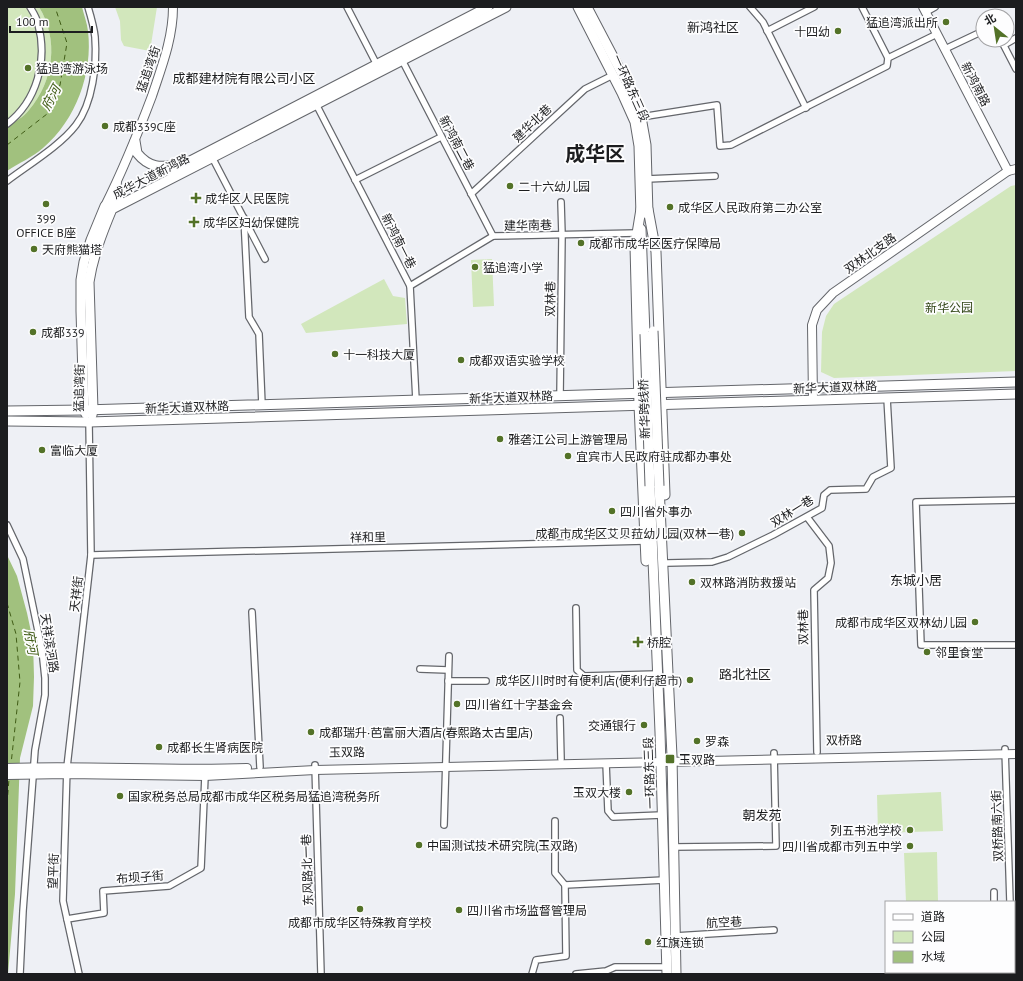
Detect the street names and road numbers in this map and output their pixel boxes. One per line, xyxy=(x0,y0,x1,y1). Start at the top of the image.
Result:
street label: 猛追湾街 xyxy=(133,44,163,94)
street label: 一环路东三段 xyxy=(610,52,652,124)
street label: 新鸿南路 xyxy=(958,59,994,109)
street label: 建华北巷 xyxy=(509,101,555,145)
street label: 新鸿南二巷 xyxy=(436,113,478,173)
street label: 成华大道新鸿路 xyxy=(110,150,192,202)
street label: 新鸿南一巷 xyxy=(379,211,419,271)
street label: 建华南巷 xyxy=(504,217,552,233)
street label: 双林北支路 xyxy=(841,230,899,276)
street label: 双林巷 xyxy=(542,281,558,317)
street label: 猛追湾街 xyxy=(71,364,87,412)
street label: 新华大道双林路 xyxy=(793,378,877,396)
street label: 新华跨线桥 xyxy=(635,379,653,439)
street label: 新华大道双林路 xyxy=(469,388,553,406)
street label: 新华大道双林路 xyxy=(145,398,229,416)
street label: 双林一巷 xyxy=(768,492,816,530)
street label: 祥和里 xyxy=(350,529,386,545)
street label: 天祥街 xyxy=(66,575,86,613)
street label: 双林巷 xyxy=(795,609,811,645)
street label: 天祥滨河路 xyxy=(38,612,62,674)
street label: 双桥路 xyxy=(826,732,862,748)
street label: 一环路东三段 xyxy=(640,737,658,809)
street label: 玉双路 xyxy=(329,744,365,760)
street label: 双桥路南六街 xyxy=(988,790,1006,862)
street label: 东风路北一巷 xyxy=(298,834,316,906)
street label: 望平街 xyxy=(45,853,61,889)
street label: 布坝子街 xyxy=(115,867,165,887)
street label: 航空巷 xyxy=(706,914,742,930)

